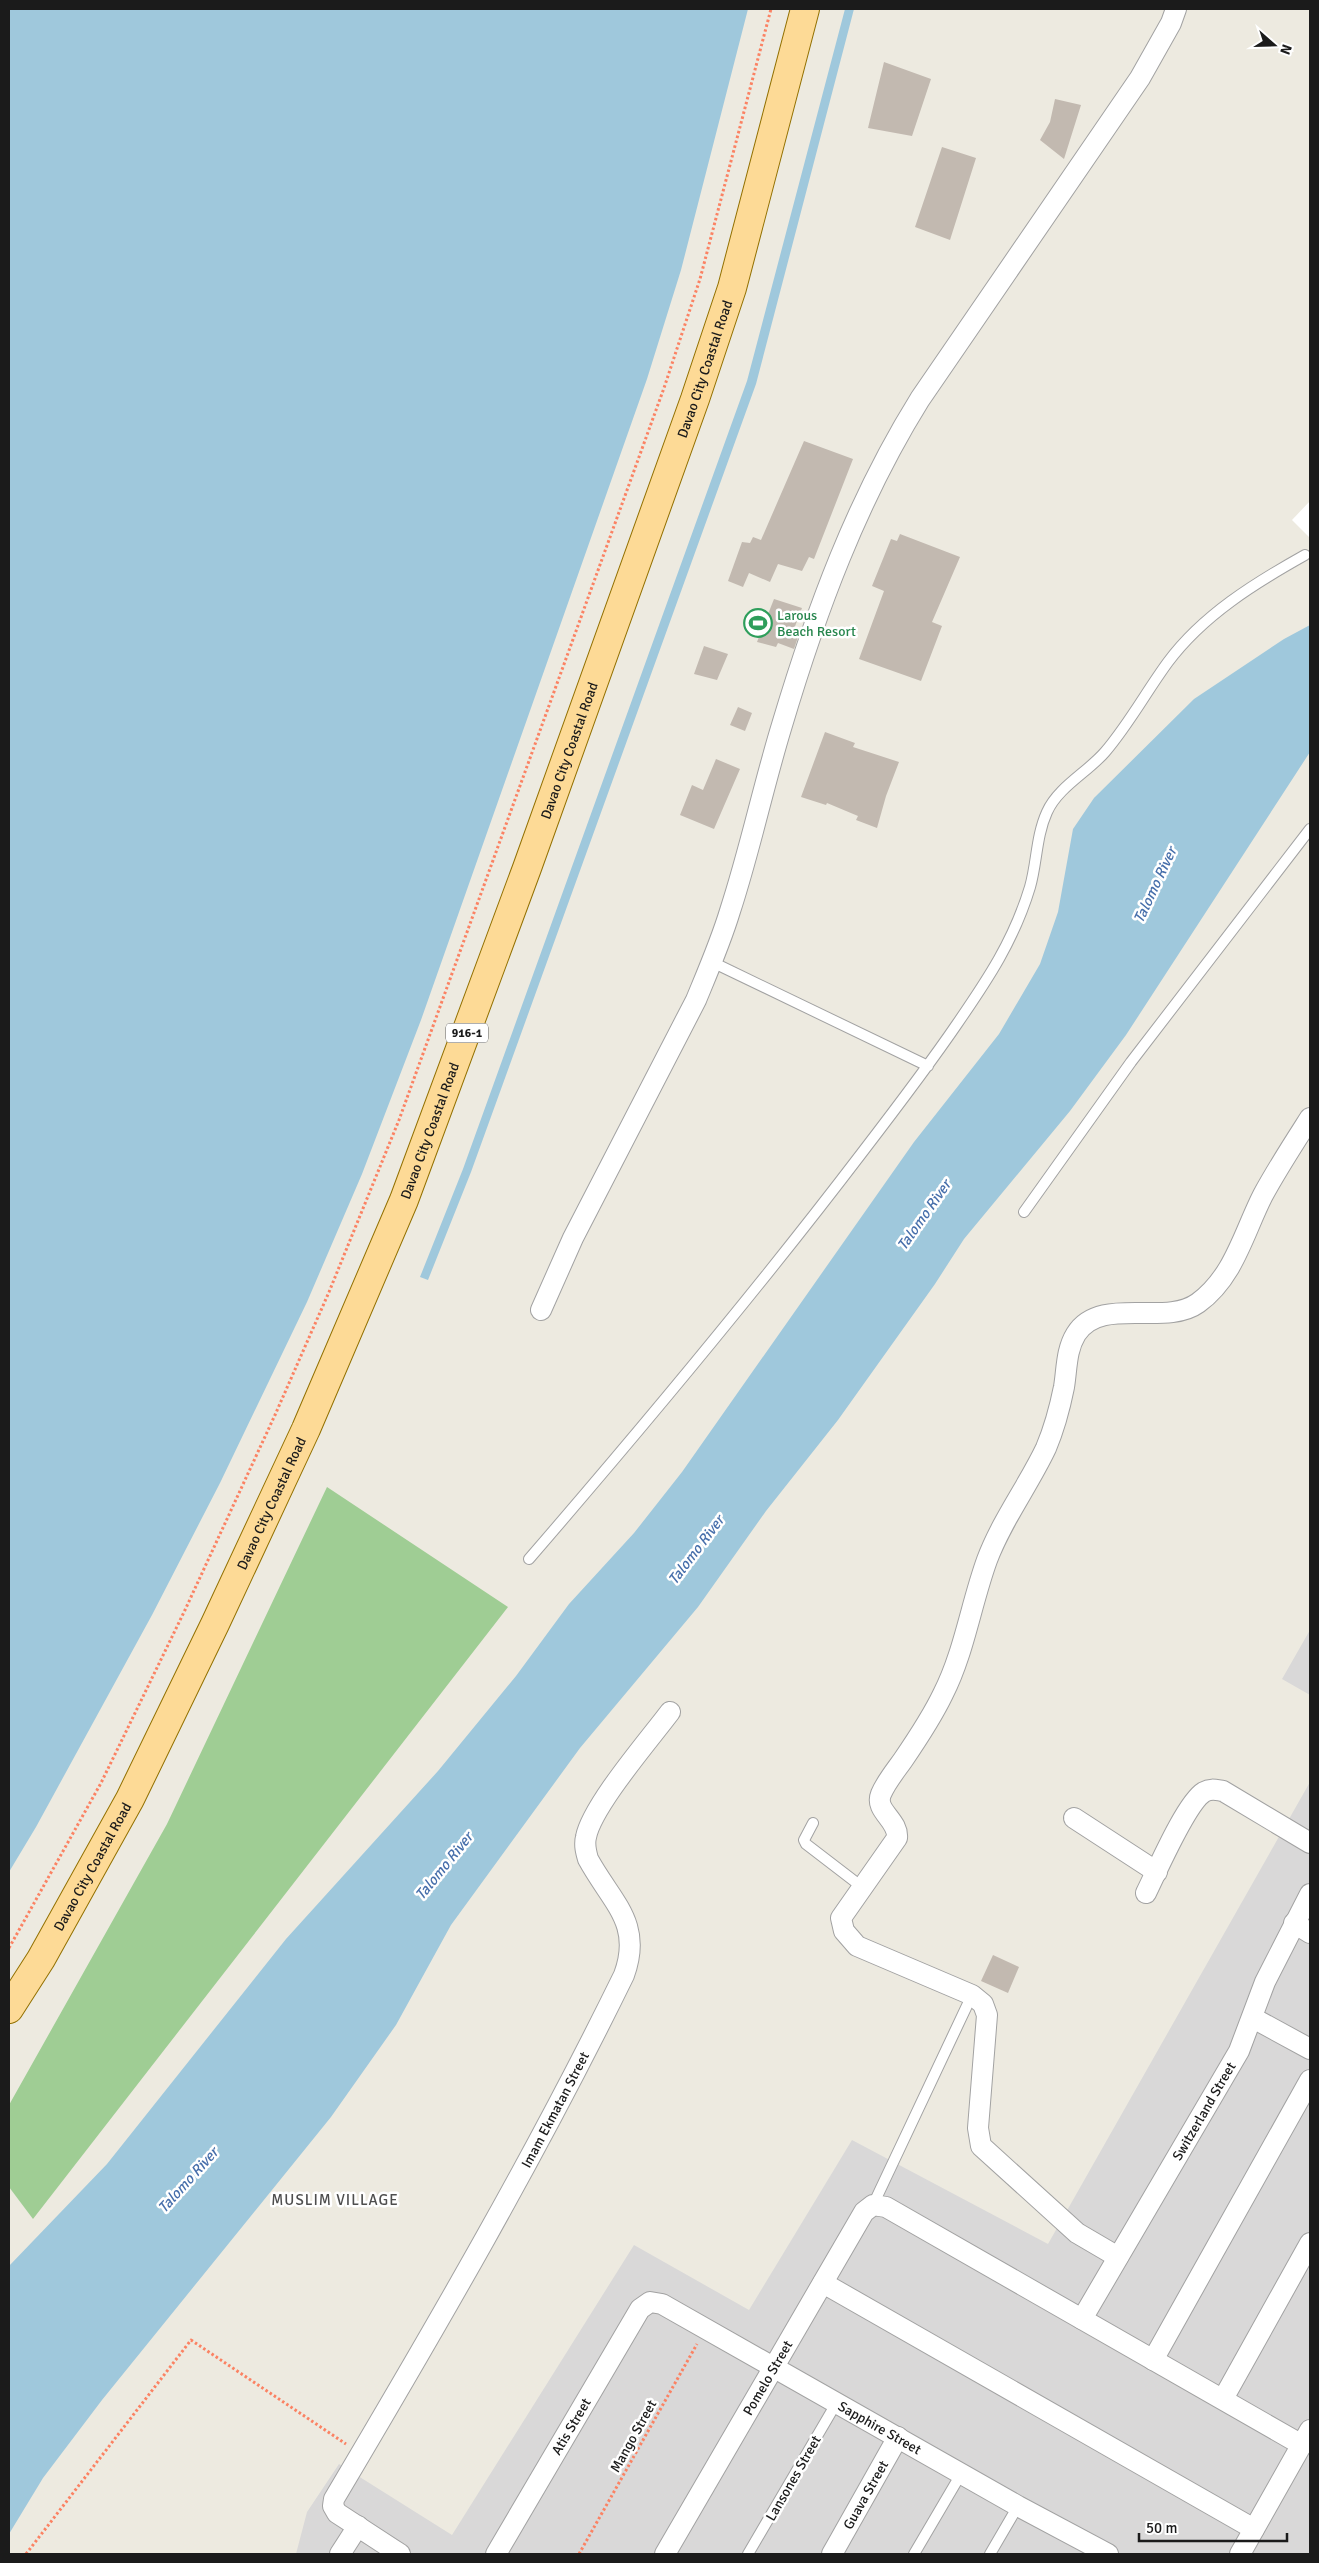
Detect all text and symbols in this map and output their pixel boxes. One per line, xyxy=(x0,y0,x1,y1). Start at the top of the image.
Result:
north arrow xyxy=(1249,20,1299,70)
text: N xyxy=(1276,42,1295,57)
street label: Davao City Coastal Road xyxy=(674,298,736,440)
place label: Larous Beach Resort xyxy=(777,607,856,640)
sports icon: Larous Beach Resort xyxy=(743,608,773,638)
street label: Davao City Coastal Road xyxy=(537,680,602,822)
water label: Talomo River xyxy=(1130,842,1181,926)
road number: 916-1 xyxy=(446,1024,488,1042)
street label: Davao City Coastal Road xyxy=(397,1060,463,1202)
water label: Talomo River xyxy=(893,1174,956,1254)
street label: Davao City Coastal Road xyxy=(233,1435,310,1573)
water label: Talomo River xyxy=(664,1510,729,1588)
street label: Davao City Coastal Road xyxy=(50,1800,135,1934)
water label: Talomo River xyxy=(411,1827,478,1903)
street label: Imam Ekmatan Street xyxy=(518,2049,593,2171)
street label: Switzerland Street xyxy=(1169,2059,1240,2163)
water label: Talomo River xyxy=(154,2142,224,2216)
district label: MUSLIM VILLAGE xyxy=(271,2191,399,2209)
street label: Pomelo Street xyxy=(740,2337,797,2418)
street label: Atis Street xyxy=(548,2395,595,2458)
street label: Mango Street xyxy=(607,2397,660,2475)
street label: Sapphire Street xyxy=(835,2398,924,2458)
street label: Lansones Street xyxy=(762,2433,825,2524)
street label: Guava Street xyxy=(840,2457,892,2533)
scale bar xyxy=(1139,2510,1286,2542)
text: 50 m xyxy=(1146,2519,1177,2537)

